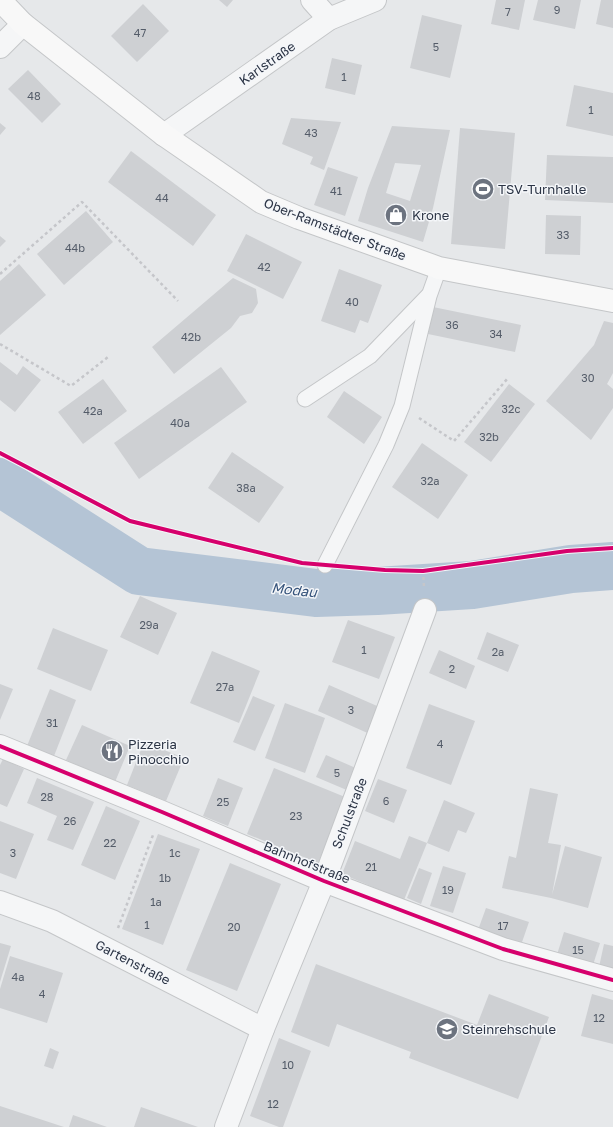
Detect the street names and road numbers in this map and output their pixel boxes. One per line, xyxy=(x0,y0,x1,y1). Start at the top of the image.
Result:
street label: Karlstraße xyxy=(236,38,298,88)
street label: Ober-Ramstädter Straße xyxy=(262,194,408,264)
street label: Schulstraße xyxy=(328,775,370,851)
street label: Bahnhofstraße xyxy=(261,837,353,887)
street label: Gartenstraße xyxy=(93,936,173,988)

